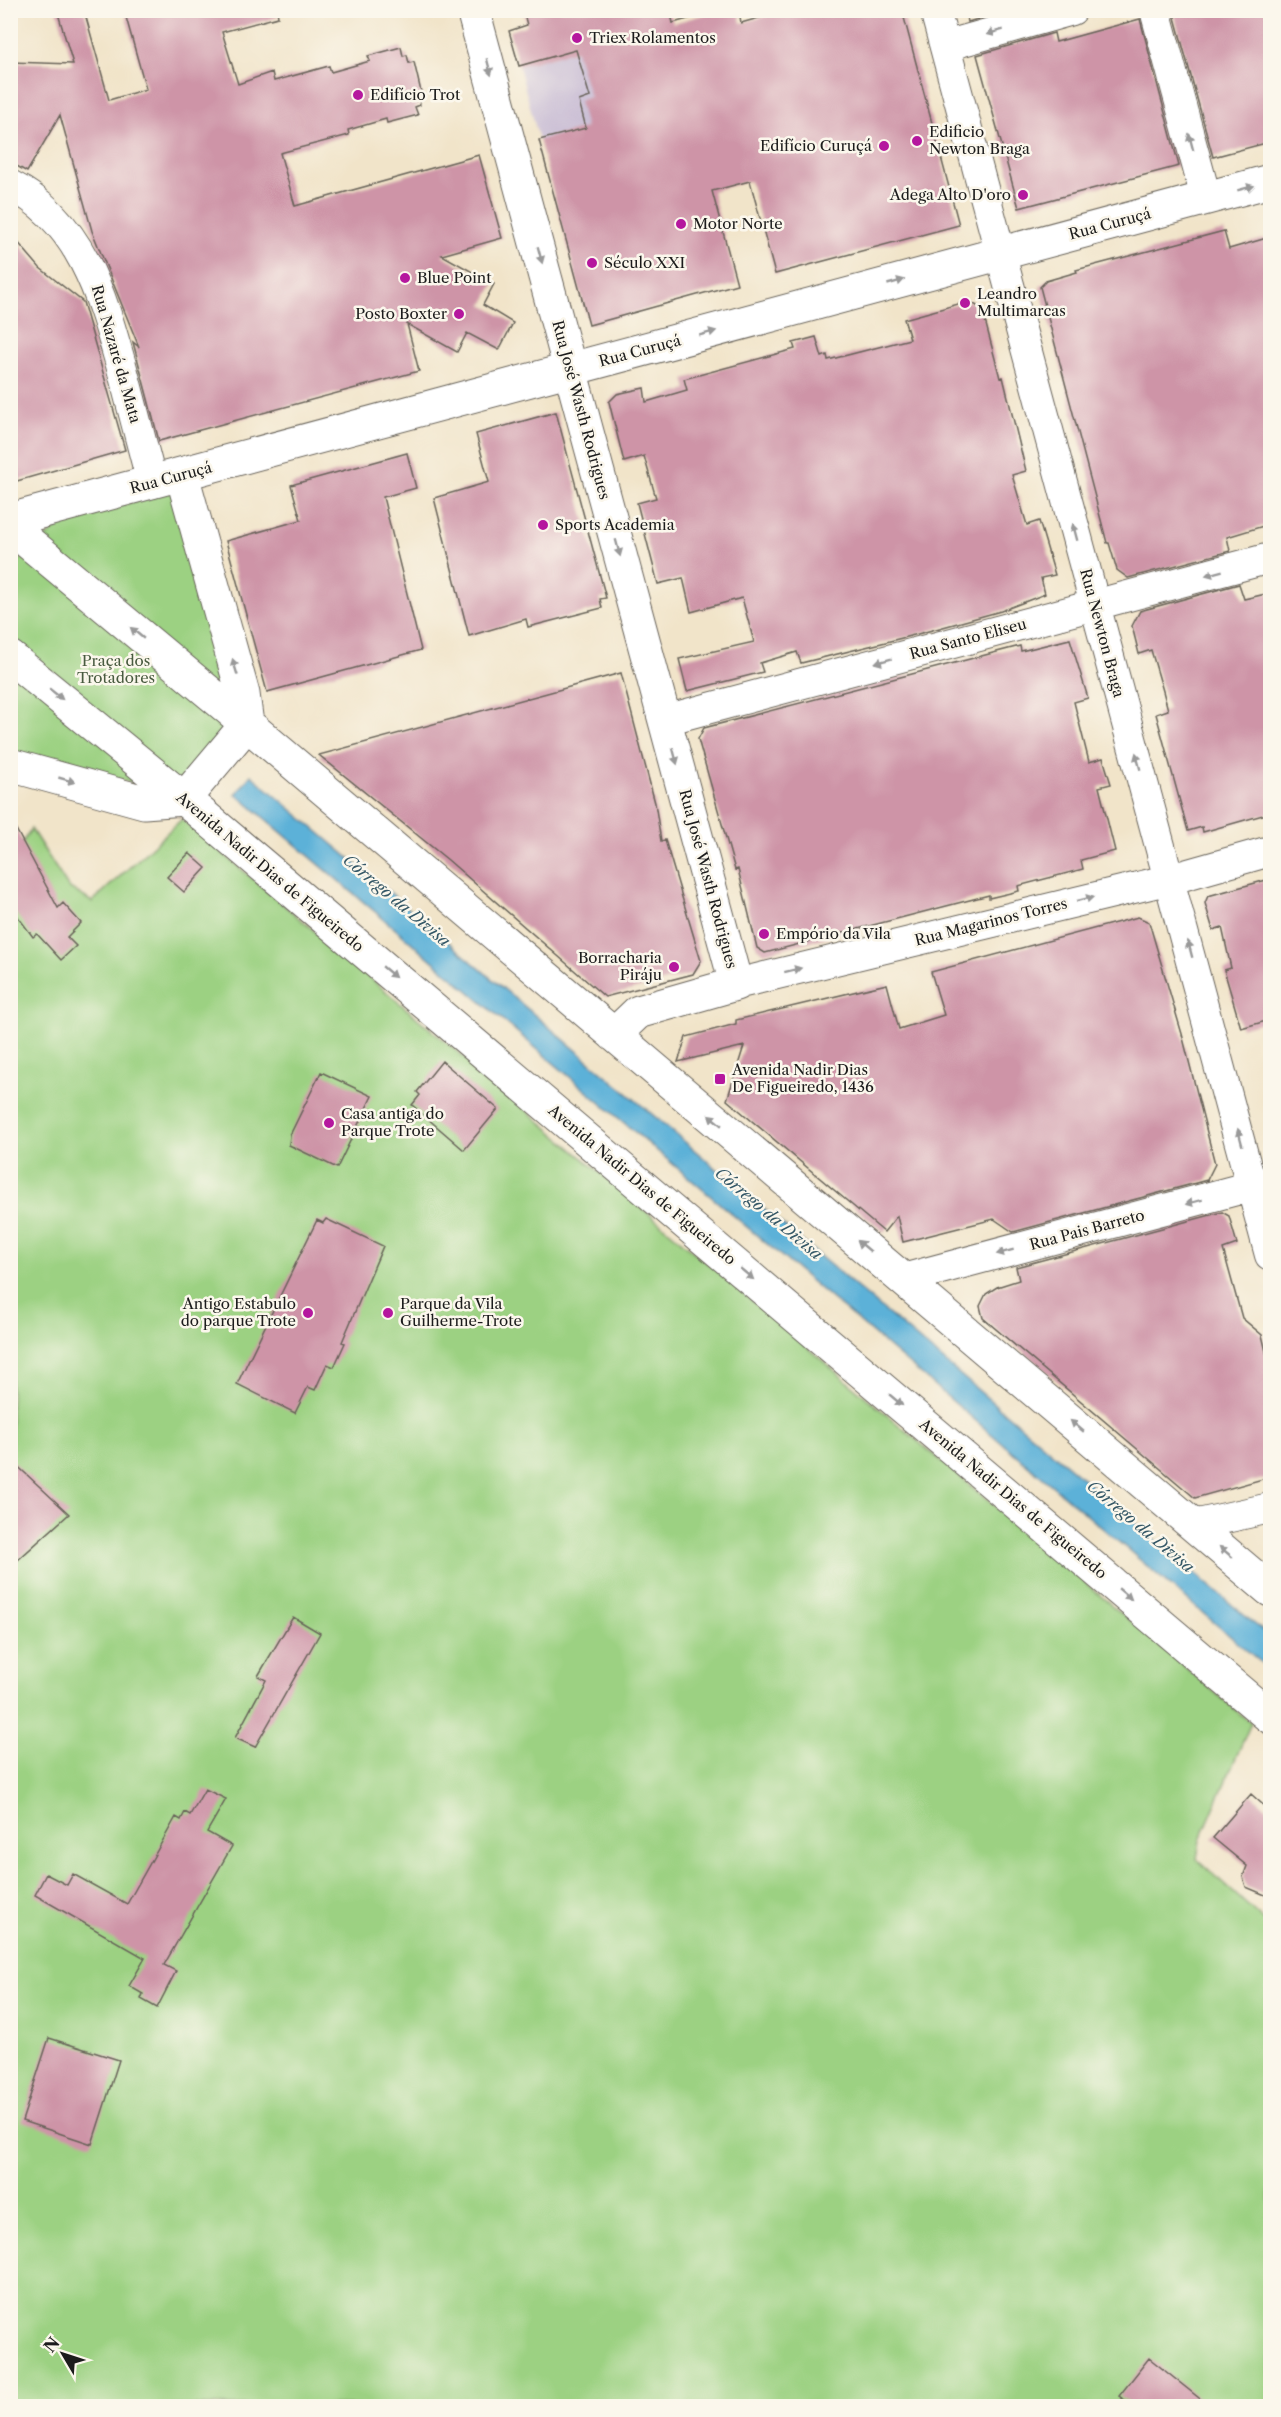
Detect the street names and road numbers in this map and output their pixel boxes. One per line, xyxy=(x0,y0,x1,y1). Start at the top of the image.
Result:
street label: Rua Curuçá xyxy=(1067,203,1153,244)
street label: Rua Nazaré da Mata xyxy=(88,282,145,425)
street label: Rua José Wasth Rodrigues xyxy=(548,318,615,502)
street label: Rua Curuçá xyxy=(597,330,683,371)
street label: Rua Curuçá xyxy=(128,457,214,498)
street label: Rua Newton Braga xyxy=(1076,566,1129,700)
street label: Rua Santo Eliseu xyxy=(907,614,1028,663)
street label: Avenida Nadir Dias de Figueiredo xyxy=(172,787,368,956)
street label: Rua José Wasth Rodrigues xyxy=(675,787,742,971)
street label: Rua Magarinos Torres xyxy=(913,893,1069,950)
street label: Avenida Nadir Dias de Figueiredo xyxy=(544,1100,740,1269)
street label: Rua Pais Barreto xyxy=(1027,1205,1146,1254)
street label: Avenida Nadir Dias de Figueiredo xyxy=(915,1414,1111,1583)

